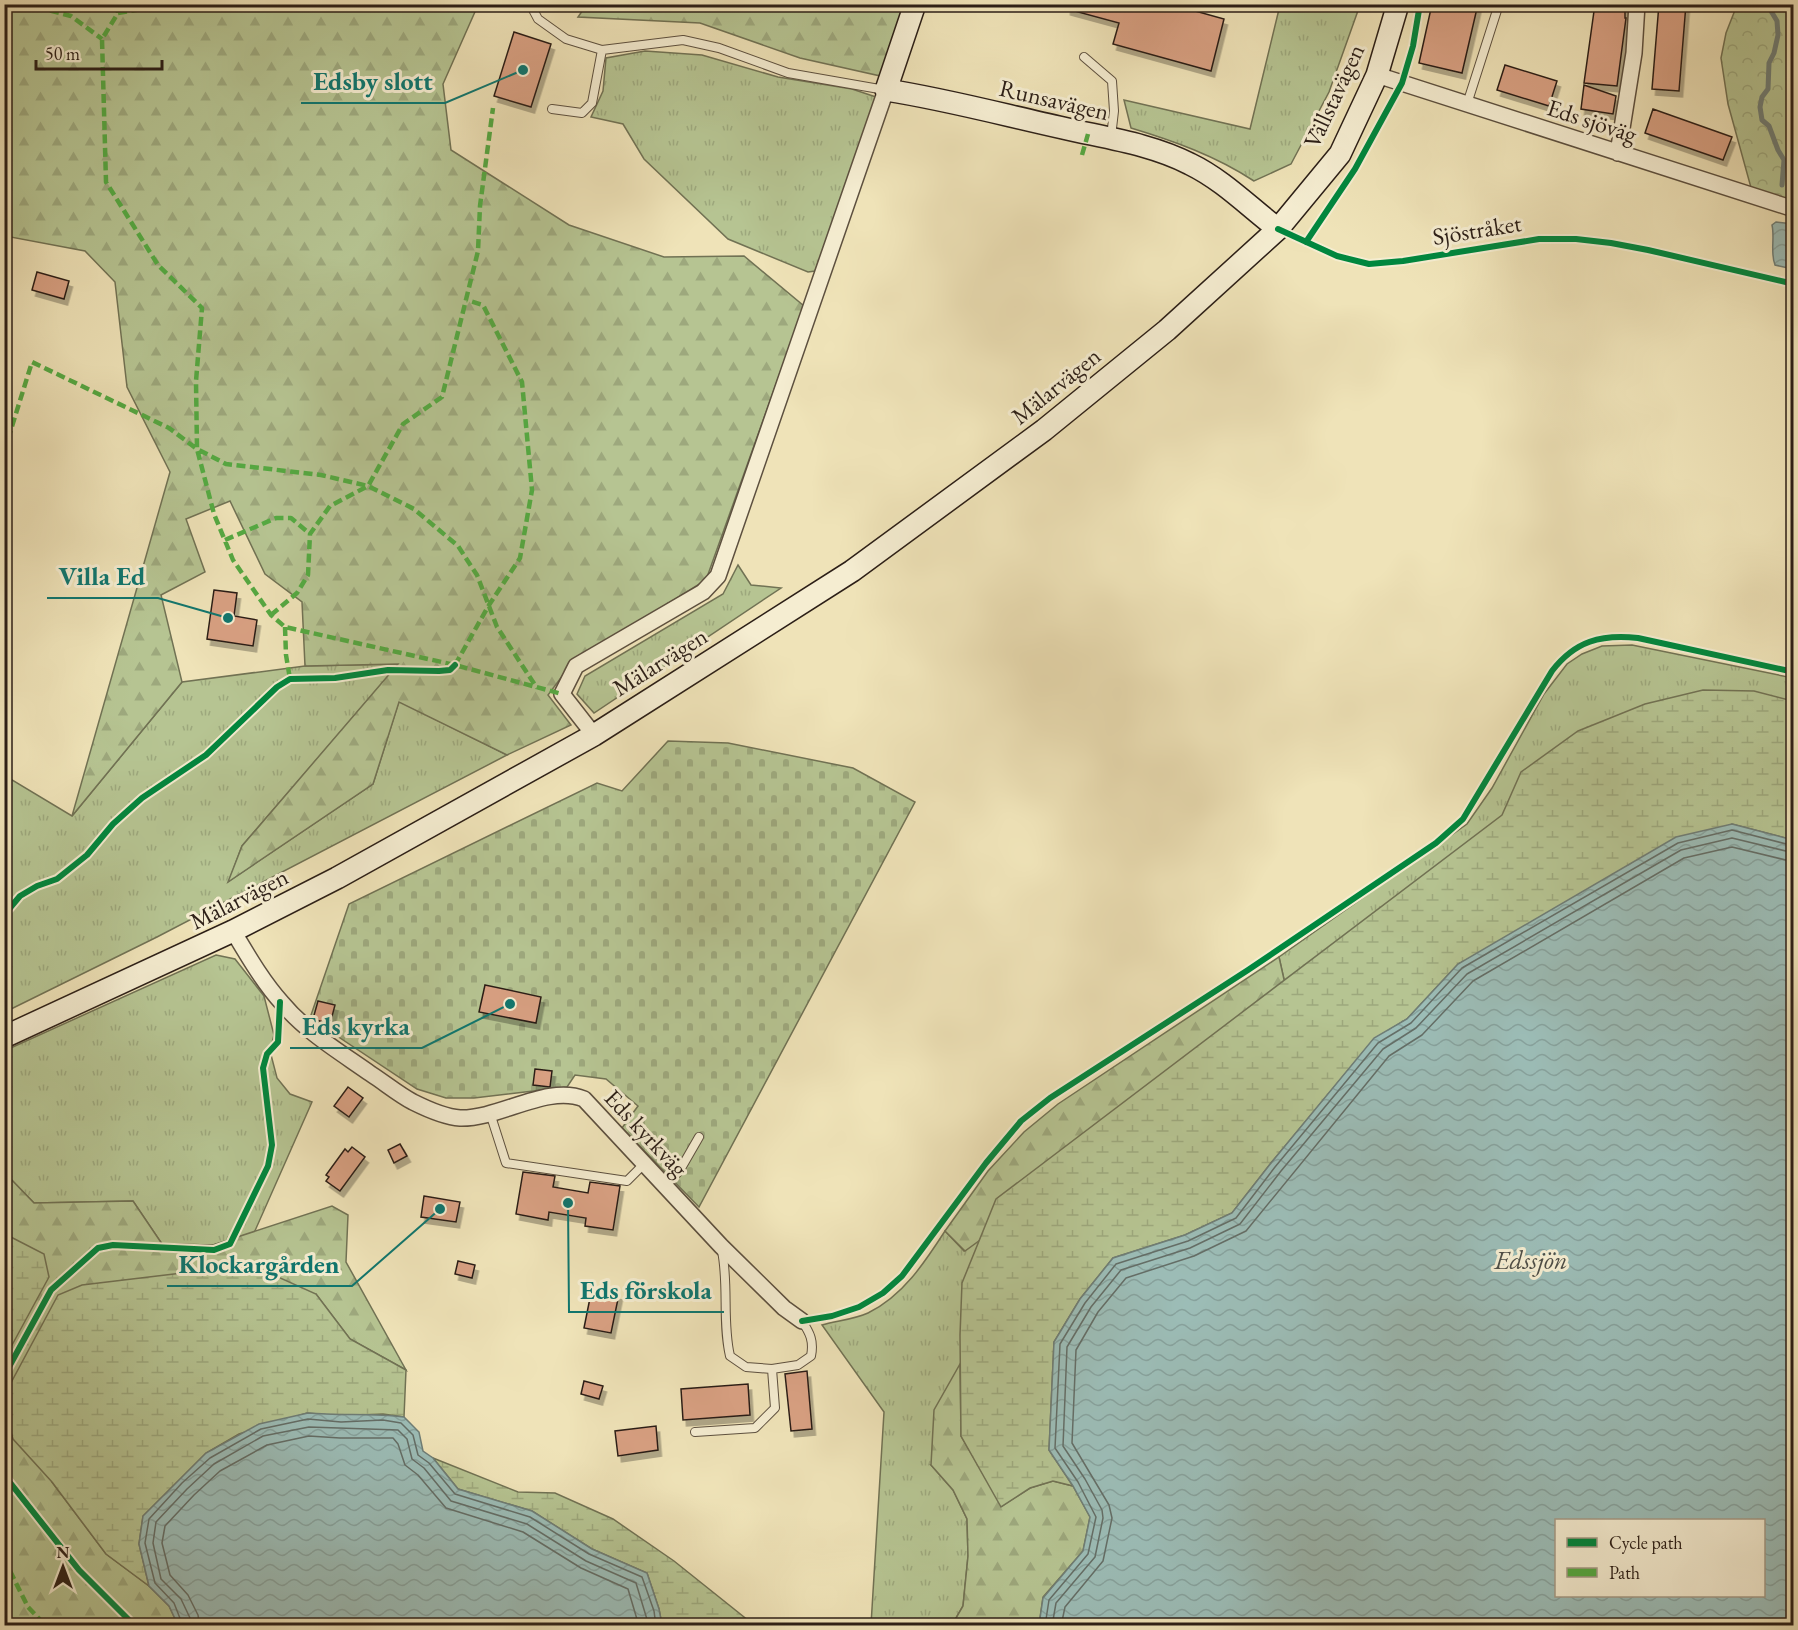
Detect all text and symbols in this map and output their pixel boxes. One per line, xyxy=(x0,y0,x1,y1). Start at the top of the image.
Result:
scale bar xyxy=(36,33,162,71)
street label: Vällstavägen xyxy=(1296,38,1371,153)
text: 50 m xyxy=(45,42,80,65)
callout: Edsby slott xyxy=(301,59,445,103)
text: Edsby slott xyxy=(313,64,433,98)
street label: Runsavägen xyxy=(996,72,1112,127)
street label: Eds sjöväg xyxy=(1543,91,1641,150)
street label: Sjöstråket xyxy=(1430,207,1524,252)
street label: Mälarvägen xyxy=(1005,340,1107,431)
callout: Villa Ed xyxy=(47,554,158,598)
text: Villa Ed xyxy=(59,559,146,593)
street label: Mälarvägen xyxy=(606,620,713,703)
street label: Mälarvägen xyxy=(184,860,293,936)
callout: Eds kyrka xyxy=(290,1004,422,1048)
text: Eds kyrka xyxy=(302,1009,410,1043)
street label: Eds kyrkväg xyxy=(598,1082,695,1183)
callout: Klockargården xyxy=(167,1242,352,1286)
water label: Edssjön xyxy=(1493,1243,1568,1277)
text: Klockargården xyxy=(178,1247,340,1281)
callout: Eds förskola xyxy=(569,1268,724,1312)
text: Eds förskola xyxy=(580,1273,713,1307)
legend xyxy=(1555,1519,1765,1597)
text: Cycle path xyxy=(1609,1531,1683,1554)
north arrow xyxy=(33,1537,93,1597)
text: N xyxy=(57,1542,70,1563)
text: Path xyxy=(1609,1561,1640,1584)

